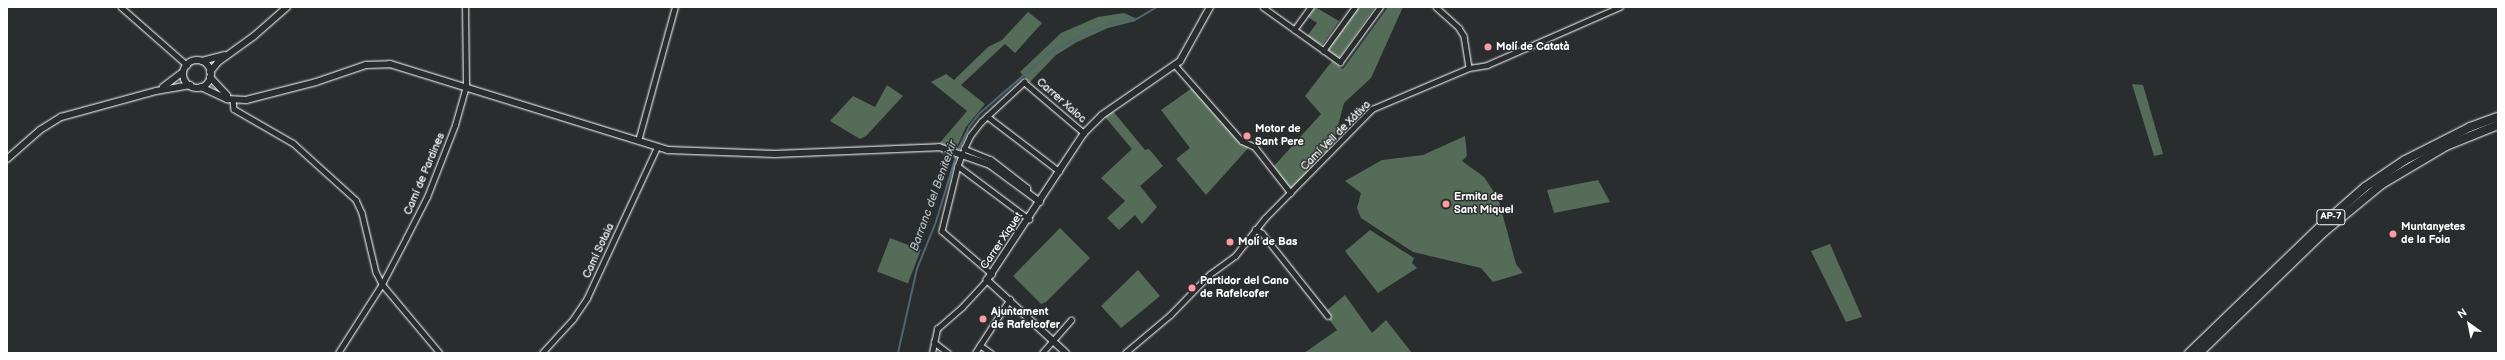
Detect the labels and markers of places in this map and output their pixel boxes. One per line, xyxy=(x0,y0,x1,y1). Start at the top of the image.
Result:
place label: Molí de Catatà xyxy=(1496,40,1570,54)
marker: Molí de Catatà xyxy=(1483,42,1493,52)
place label: Motor de Sant Pere xyxy=(1255,123,1304,149)
marker: Motor de Sant Pere xyxy=(1242,131,1252,141)
place label: Ermita de Sant Miquel xyxy=(1454,191,1514,217)
marker: Ermita de Sant Miquel xyxy=(1441,199,1451,209)
place label: Muntanyetes de la Foia xyxy=(2401,221,2465,247)
marker: Muntanyetes de la Foia xyxy=(2388,229,2398,239)
place label: Molí de Bas xyxy=(1238,235,1297,249)
marker: Molí de Bas xyxy=(1225,237,1235,247)
place label: Partidor del Cano de Rafelcofer xyxy=(1200,275,1289,301)
marker: Partidor del Cano de Rafelcofer xyxy=(1187,283,1197,293)
place label: Ajuntament de Rafelcofer xyxy=(991,306,1060,332)
marker: Ajuntament de Rafelcofer xyxy=(978,314,988,324)

